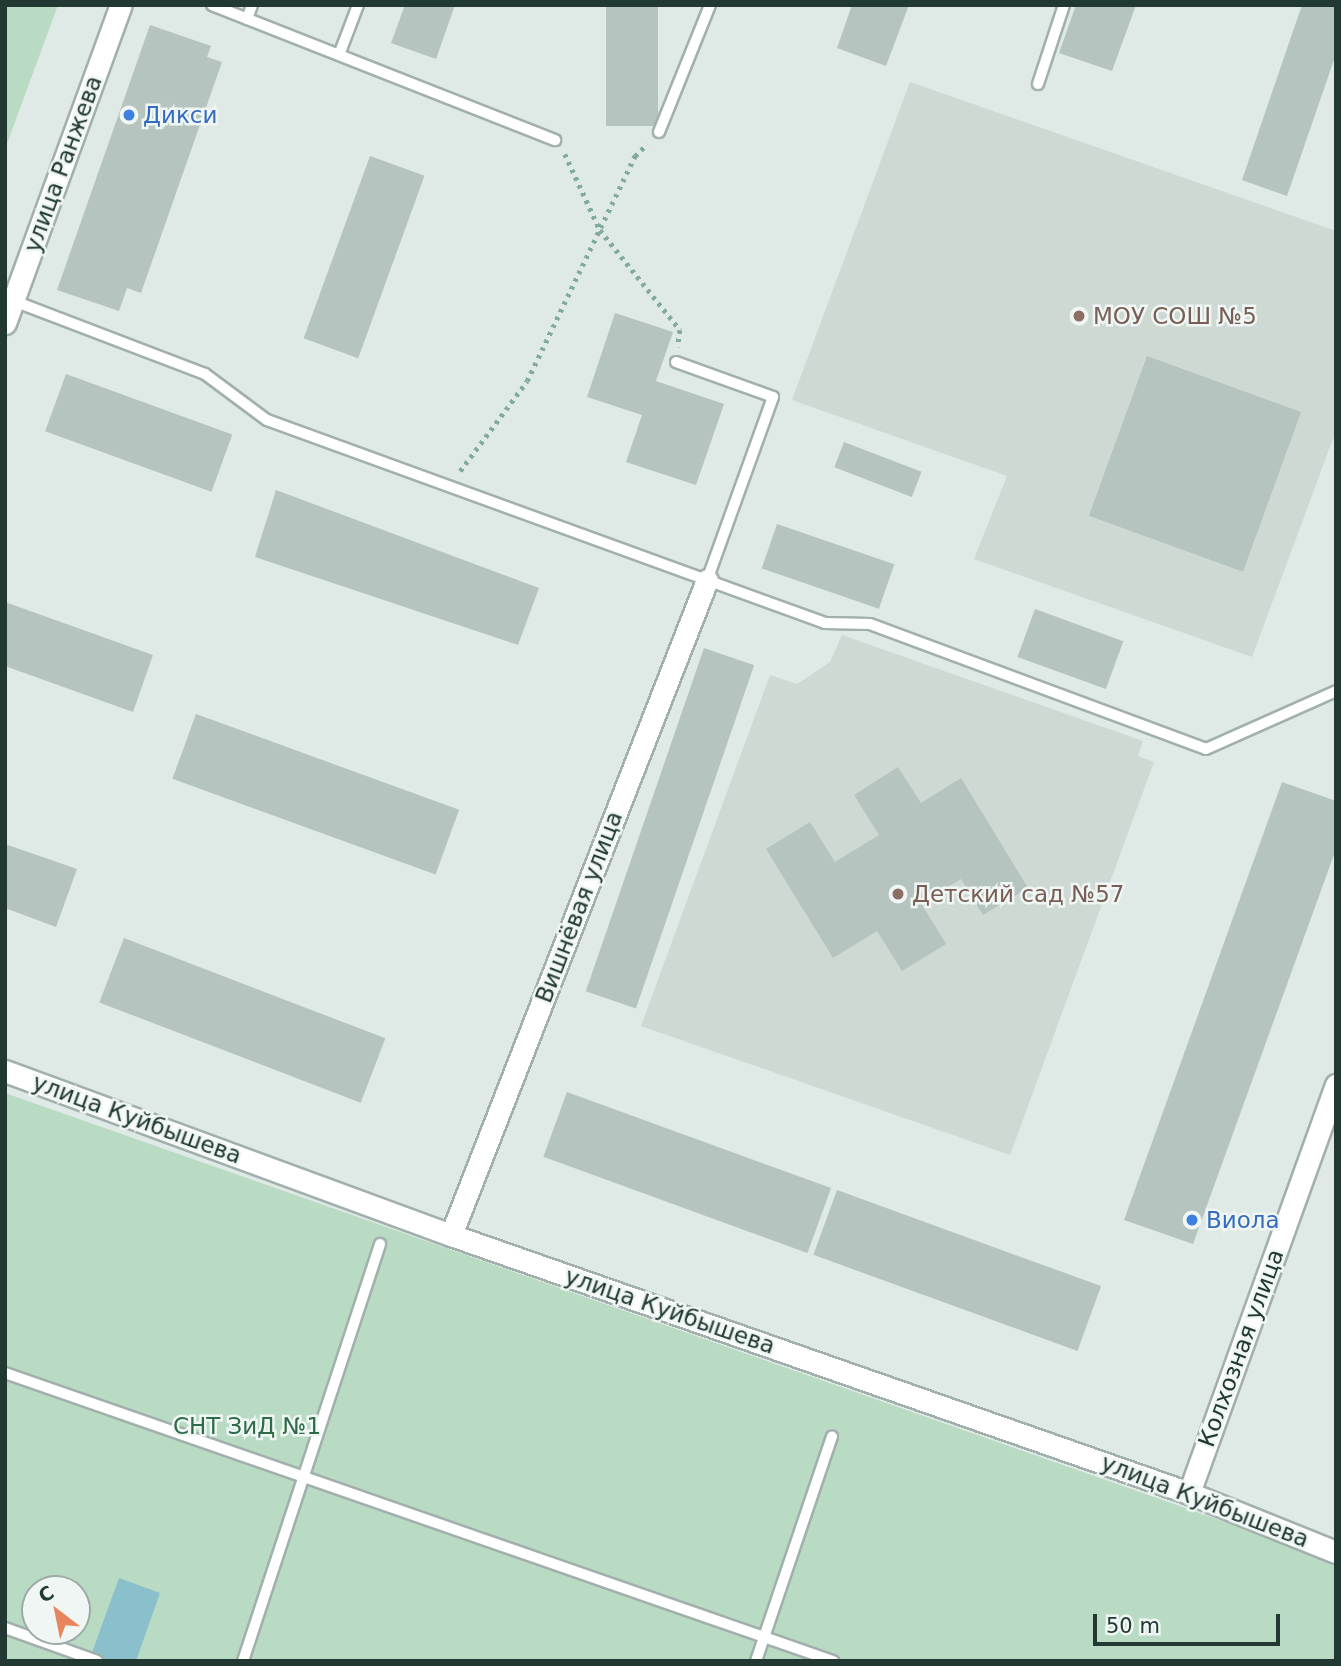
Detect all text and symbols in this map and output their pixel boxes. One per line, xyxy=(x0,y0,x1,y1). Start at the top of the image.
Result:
street label: улица Ранжева xyxy=(18,72,108,256)
place label: Дикси xyxy=(143,101,217,129)
marker: Дикси xyxy=(121,107,137,123)
place label: МОУ СОШ №5 xyxy=(1093,302,1257,330)
marker: МОУ СОШ №5 xyxy=(1071,308,1087,324)
street label: Вишнёвая улица xyxy=(530,807,628,1007)
place label: Детский сад №57 xyxy=(912,880,1124,908)
marker: Детский сад №57 xyxy=(890,886,906,902)
street label: улица Куйбышева xyxy=(29,1068,245,1170)
place label: Виола xyxy=(1206,1206,1280,1234)
marker: Виола xyxy=(1184,1212,1200,1228)
street label: Колхозная улица xyxy=(1192,1245,1290,1451)
street label: улица Куйбышева xyxy=(561,1262,779,1360)
park label: СНТ ЗиД №1 xyxy=(173,1412,321,1440)
street label: улица Куйбышева xyxy=(1097,1449,1313,1553)
north arrow xyxy=(21,1575,91,1645)
text: С xyxy=(34,1581,58,1607)
scale bar xyxy=(1096,1600,1283,1644)
text: 50 m xyxy=(1106,1614,1160,1638)

